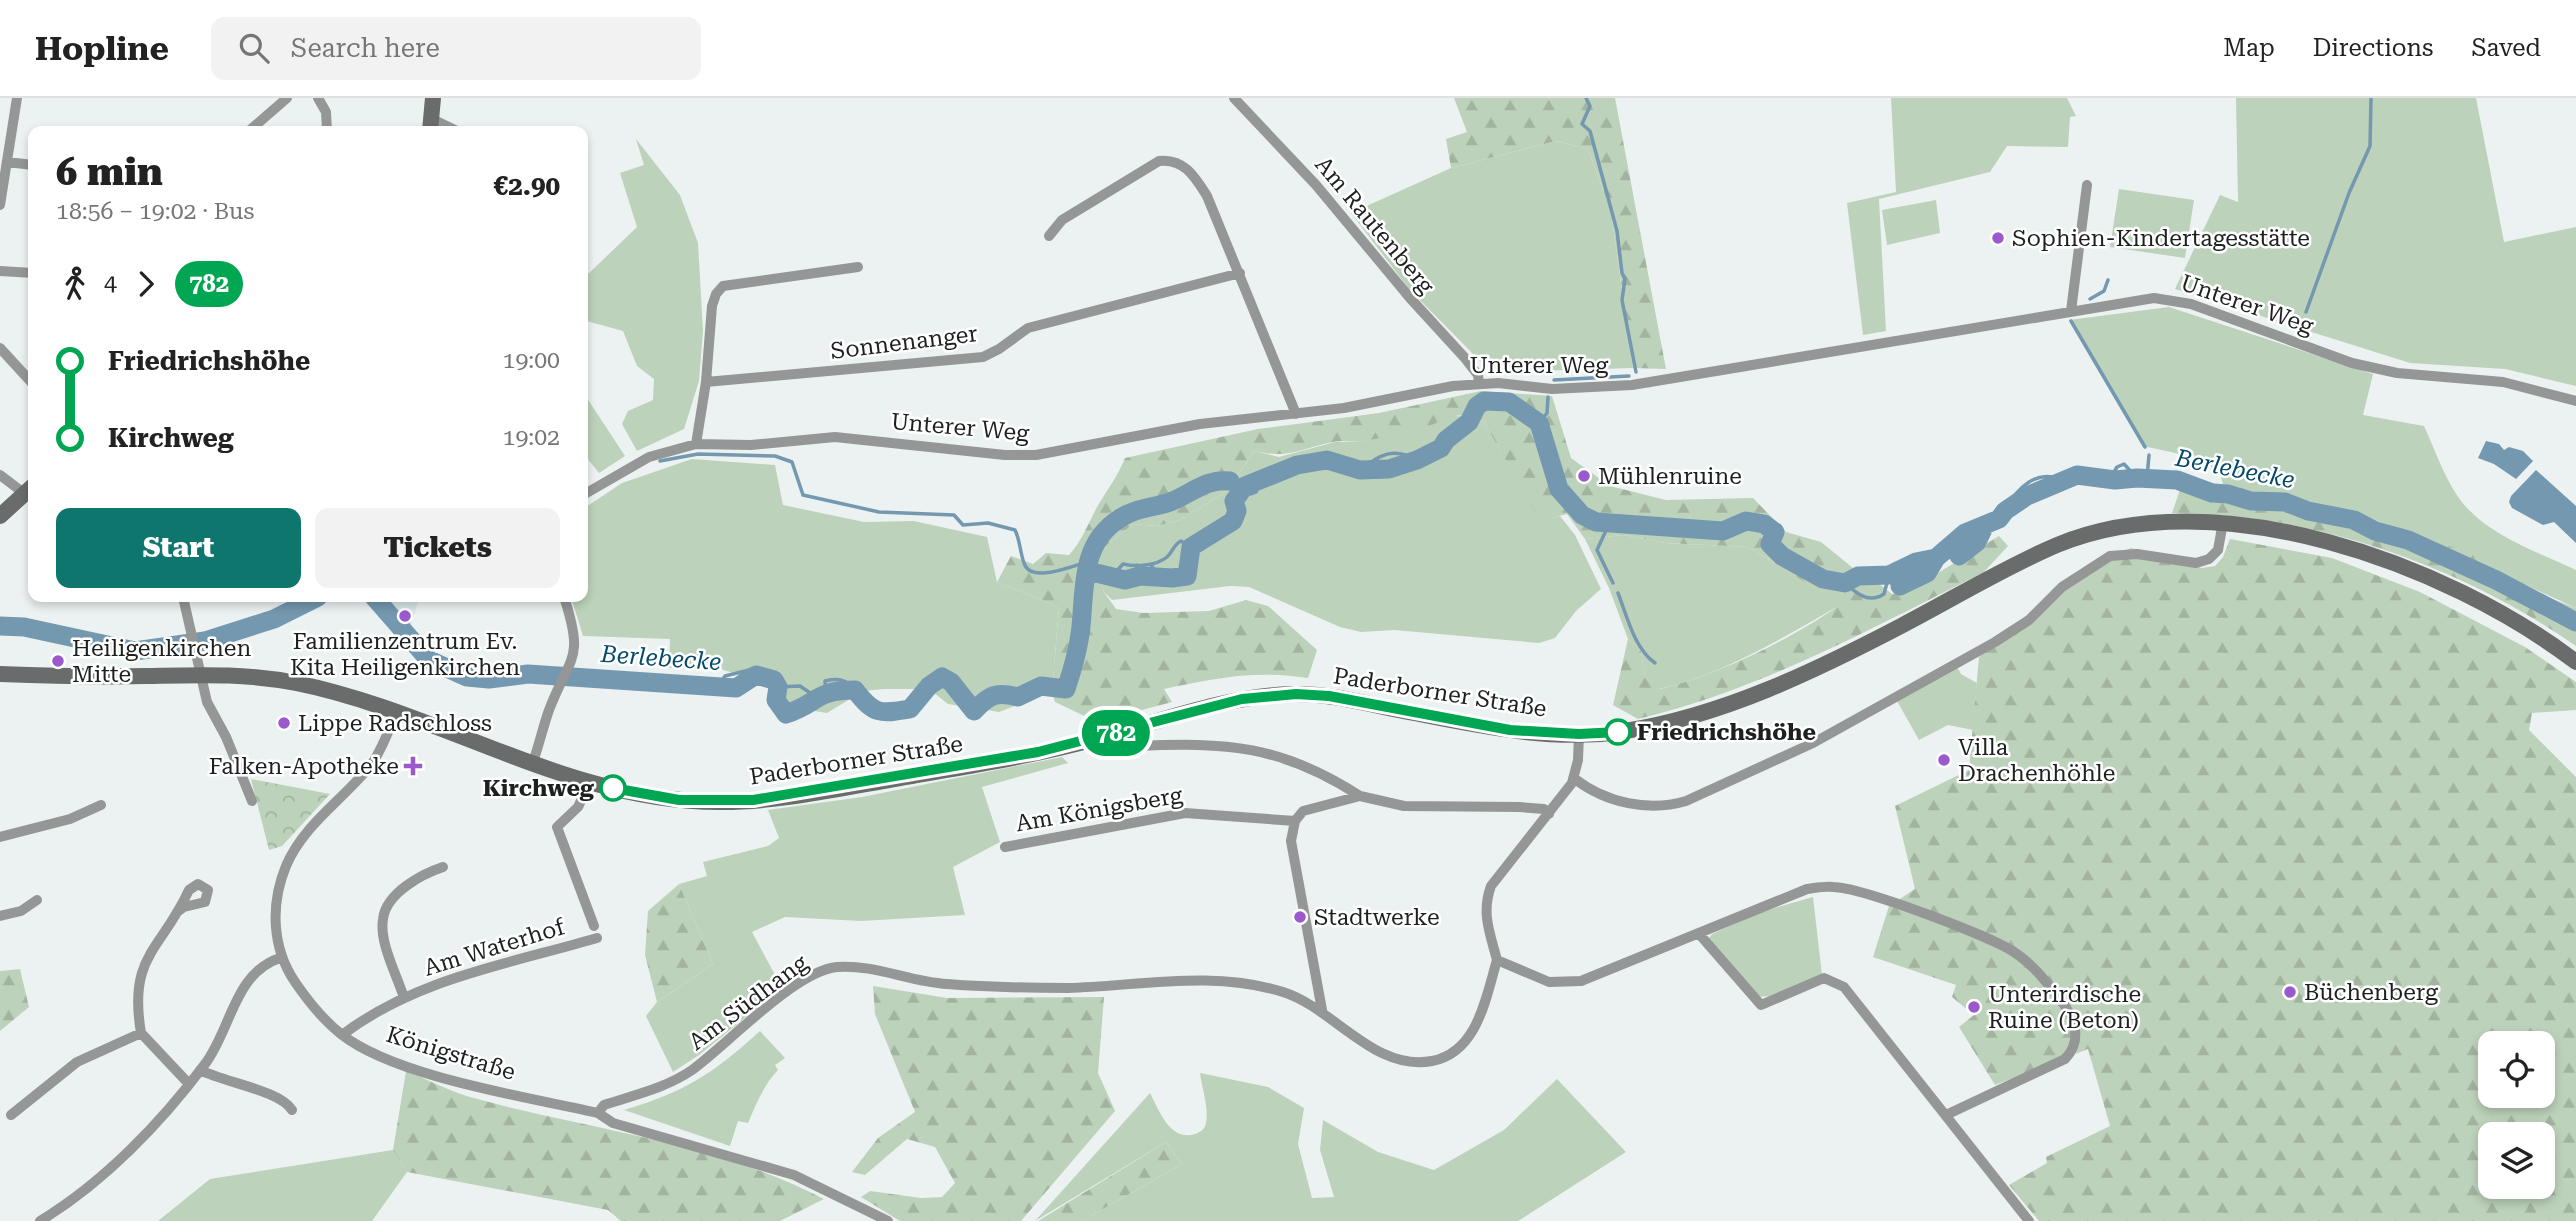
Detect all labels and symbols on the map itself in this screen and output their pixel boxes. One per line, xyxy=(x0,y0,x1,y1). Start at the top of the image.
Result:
street label: Am Rautenberg xyxy=(1309,151,1440,299)
place label: Sophien-Kindertagesstätte xyxy=(2012,225,2310,252)
marker: Sophien-Kindertagesstätte xyxy=(1990,230,2006,246)
street label: Unterer Weg xyxy=(2177,269,2317,340)
street label: Sonnenanger xyxy=(829,320,979,365)
street label: Unterer Weg xyxy=(1470,352,1608,379)
street label: Unterer Weg xyxy=(890,408,1030,447)
water label: Berlebecke xyxy=(2172,444,2297,494)
place label: Mühlenruine xyxy=(1598,463,1742,490)
marker: Mühlenruine xyxy=(1576,468,1592,484)
marker: Familienzentrum Ev. Kita Heiligenkirchen xyxy=(397,608,413,624)
place label: Familienzentrum Ev. Kita Heiligenkirchen xyxy=(290,628,520,681)
place label: Heiligenkirchen Mitte xyxy=(72,635,251,688)
water label: Berlebecke xyxy=(599,640,722,676)
marker: Heiligenkirchen Mitte xyxy=(50,653,66,669)
street label: Paderborner Straße xyxy=(1331,662,1549,723)
place label: Lippe Radschloss xyxy=(298,710,492,737)
line badge: 782 xyxy=(1076,710,1156,756)
marker: Lippe Radschloss xyxy=(276,715,292,731)
marker: Friedrichshöhe xyxy=(1605,719,1631,745)
place label: Friedrichshöhe xyxy=(1637,719,1816,746)
street label: Paderborner Straße xyxy=(747,730,965,791)
place label: Villa Drachenhöhle xyxy=(1958,734,2115,787)
marker: Villa Drachenhöhle xyxy=(1936,752,1952,768)
place label: Falken-Apotheke xyxy=(209,753,399,780)
marker: Falken-Apotheke xyxy=(405,758,421,774)
place label: Kirchweg xyxy=(483,775,595,802)
marker: Kirchweg xyxy=(600,775,626,801)
street label: Am Königsberg xyxy=(1014,782,1185,837)
place label: Stadtwerke xyxy=(1314,904,1440,931)
marker: Stadtwerke xyxy=(1292,909,1308,925)
street label: Am Waterhof xyxy=(421,913,569,982)
street label: Am Südhang xyxy=(684,949,813,1056)
place label: Büchenberg xyxy=(2304,979,2438,1006)
place label: Unterirdische Ruine (Beton) xyxy=(1988,981,2141,1034)
marker: Büchenberg xyxy=(2282,984,2298,1000)
marker: Unterirdische Ruine (Beton) xyxy=(1966,999,1982,1015)
street label: Königstraße xyxy=(383,1021,519,1086)

